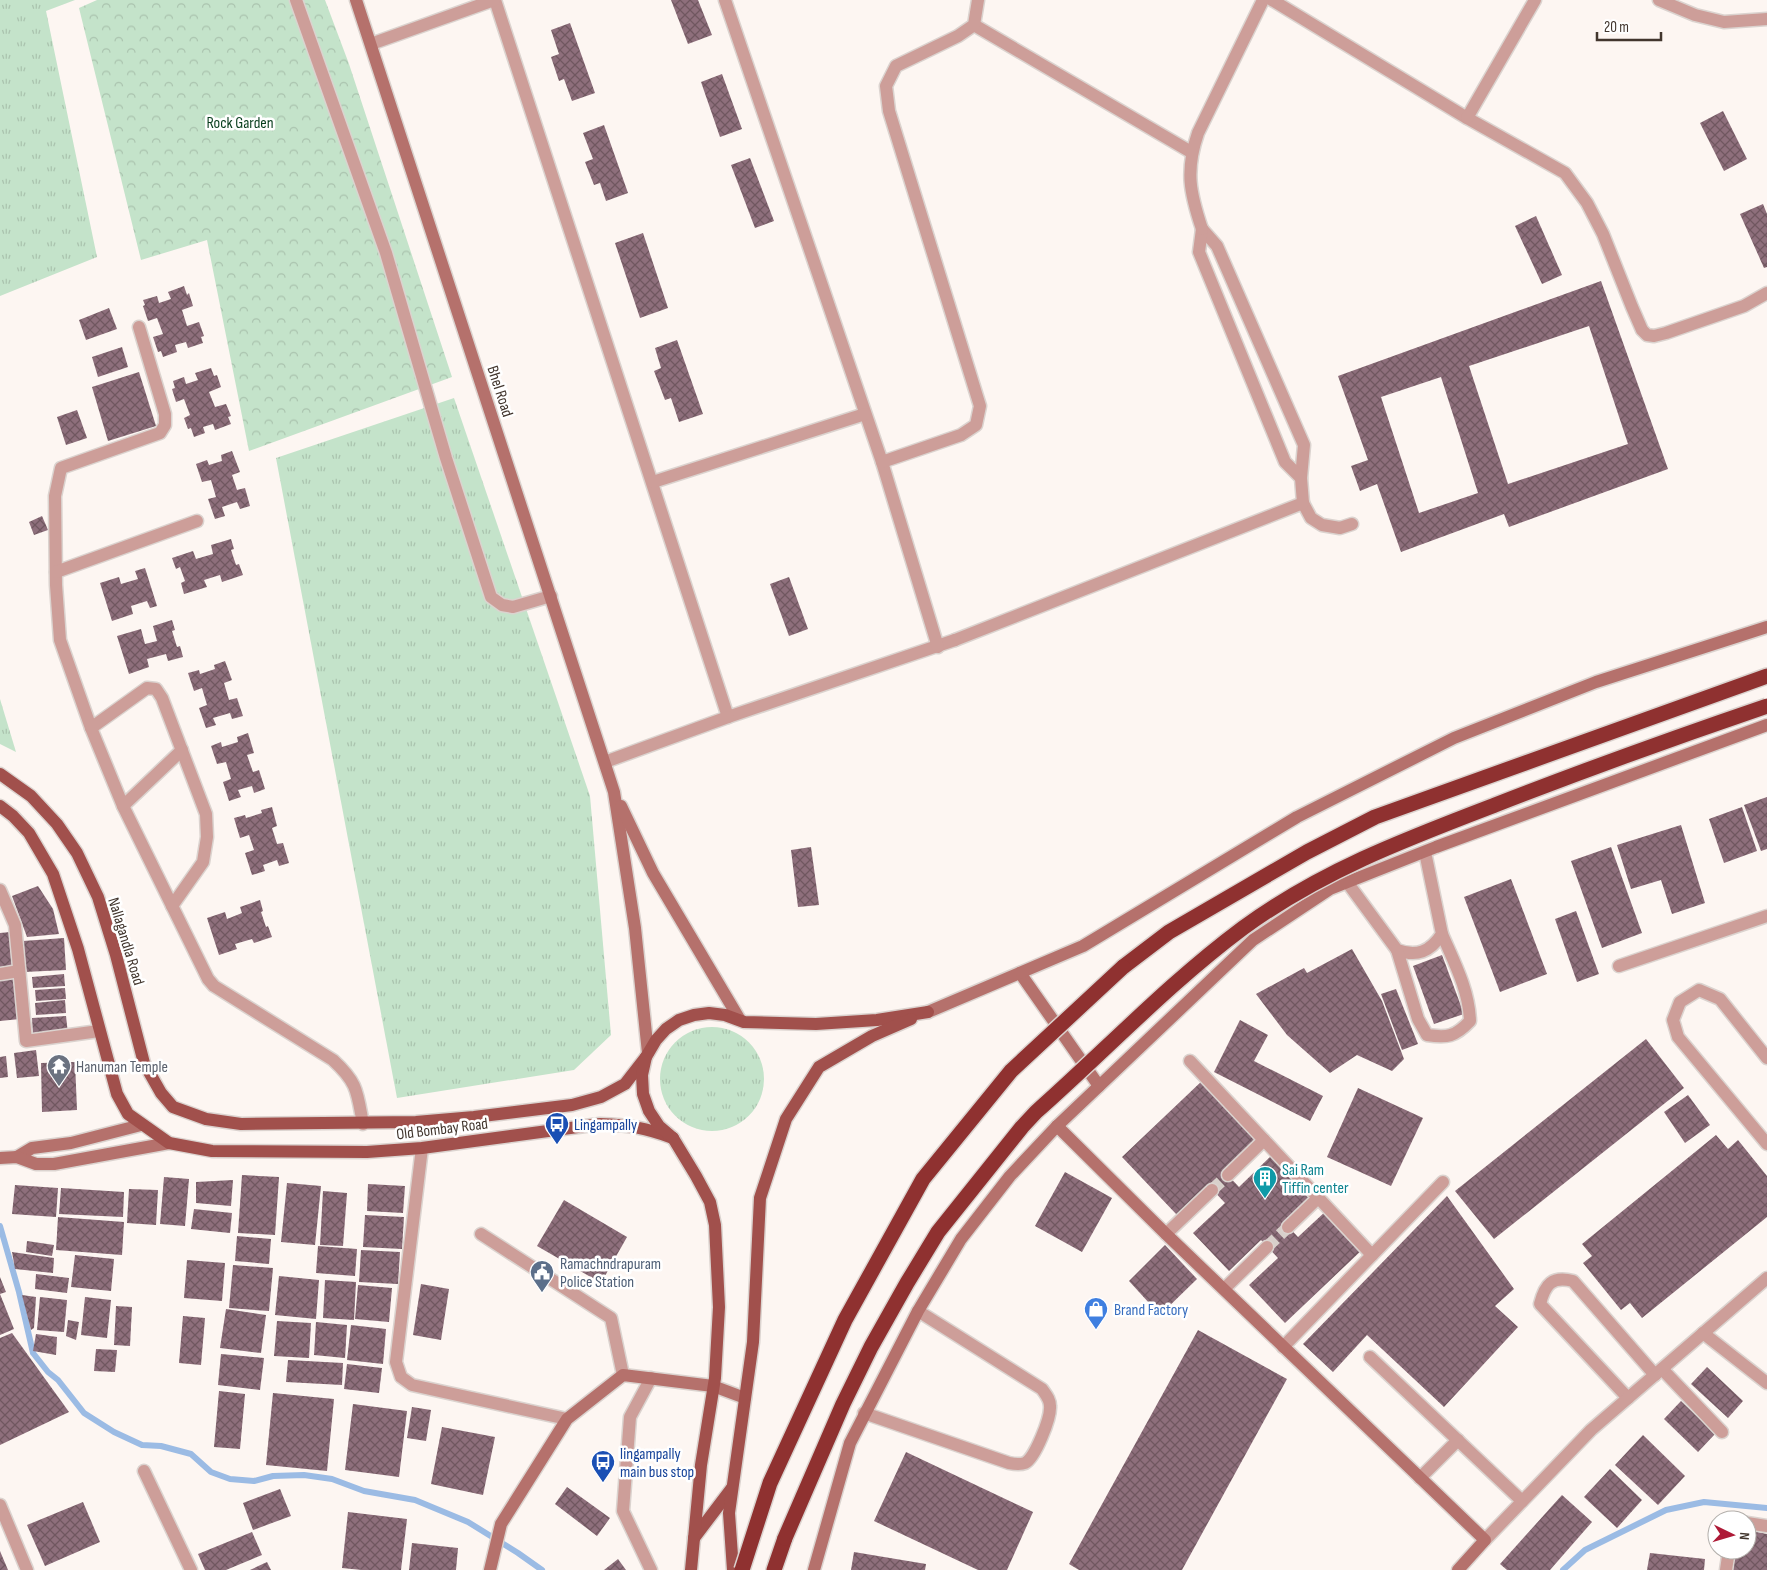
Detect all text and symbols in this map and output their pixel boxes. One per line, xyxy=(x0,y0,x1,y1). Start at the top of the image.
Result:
scale bar xyxy=(1597,10,1661,42)
text: 20 m xyxy=(1604,18,1629,37)
park label: Rock Garden xyxy=(206,114,274,133)
street label: Bhel Road xyxy=(482,364,517,419)
street label: Nallagandla Road xyxy=(103,895,148,988)
temple icon: Hanuman Temple xyxy=(46,1053,72,1087)
place label: Hanuman Temple xyxy=(76,1058,168,1077)
bus stop icon: Lingampally xyxy=(544,1111,570,1145)
street label: Old Bombay Road xyxy=(395,1114,489,1145)
place label: Lingampally xyxy=(574,1116,637,1135)
place label: Sai Ram Tiffin center xyxy=(1282,1161,1349,1198)
building icon: Sai Ram Tiffin center xyxy=(1252,1165,1278,1199)
place label: Ramachndrapuram Police Station xyxy=(560,1255,661,1292)
public building icon: Ramachndrapuram Police Station xyxy=(529,1259,555,1293)
shop icon: Brand Factory xyxy=(1083,1296,1109,1330)
place label: Brand Factory xyxy=(1114,1301,1188,1320)
place label: lingampally main bus stop xyxy=(620,1445,694,1482)
bus stop icon: lingampally main bus stop xyxy=(590,1449,616,1483)
north arrow xyxy=(1707,1510,1757,1560)
text: N xyxy=(1736,1532,1753,1541)

